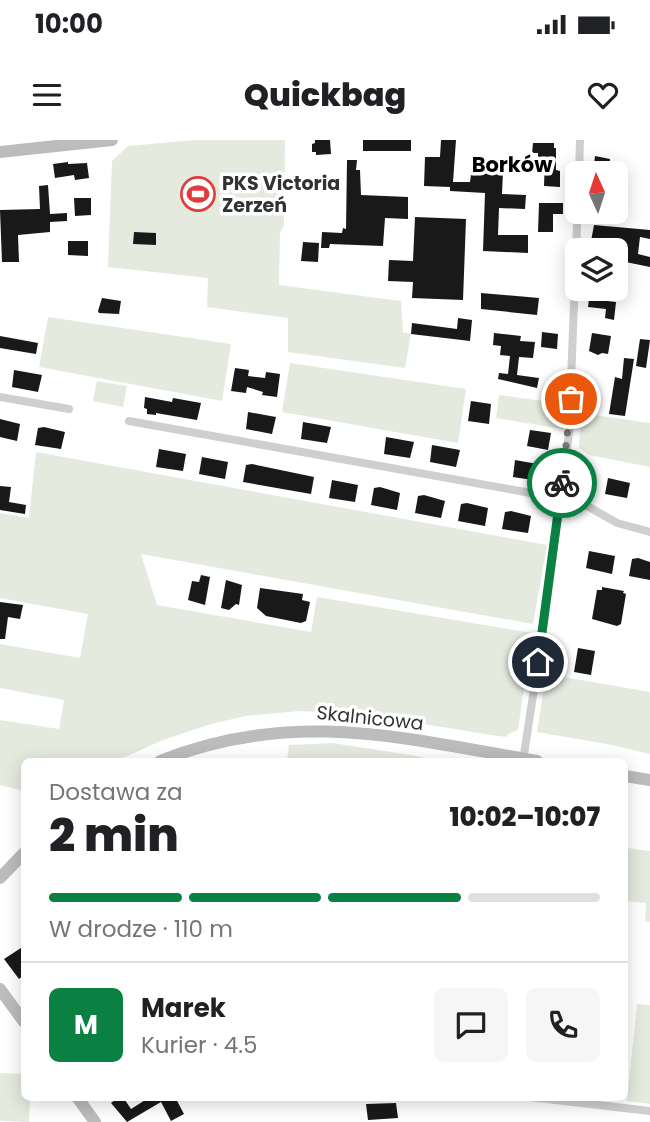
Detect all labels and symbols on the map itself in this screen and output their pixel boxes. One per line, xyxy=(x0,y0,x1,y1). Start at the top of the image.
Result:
district label: Borków xyxy=(472,150,553,179)
north arrow xyxy=(565,161,628,224)
place label: PKS Victoria Zerzeń xyxy=(222,170,340,219)
sports icon: PKS Victoria Zerzeń xyxy=(179,175,217,213)
pin xyxy=(541,369,601,429)
courier xyxy=(527,448,597,518)
pin xyxy=(508,632,568,692)
street label: Skalnicowa xyxy=(315,699,425,737)

